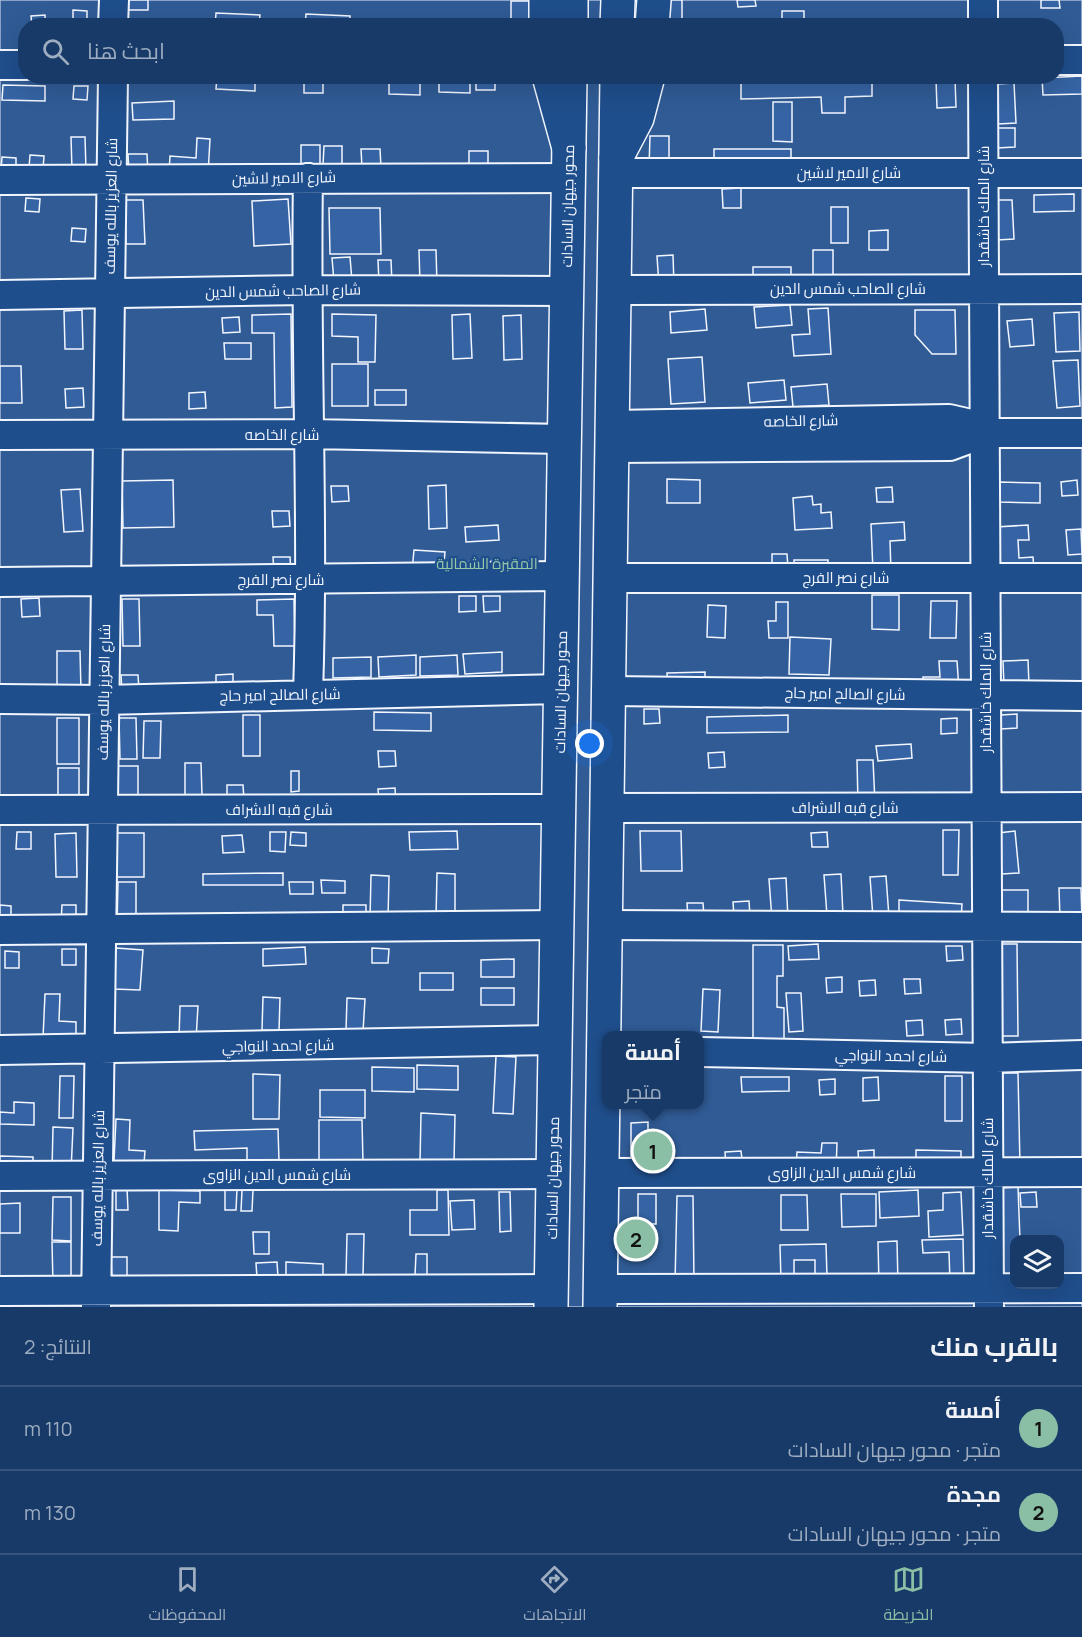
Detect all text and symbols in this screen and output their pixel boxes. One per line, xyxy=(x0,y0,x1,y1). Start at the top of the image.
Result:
search box xyxy=(18,18,1064,84)
icon: search xyxy=(39,35,72,68)
text: ابحث هنا xyxy=(87,36,165,66)
street label: شارع العزيز بالله يوسف xyxy=(99,137,123,275)
street label: محور جيهان السادات xyxy=(556,144,579,268)
street label: شارع الملك خاشقدار xyxy=(973,146,995,267)
street label: شارع الامير لاشين xyxy=(797,162,901,184)
street label: شارع الامير لاشين xyxy=(232,166,336,190)
street label: شارع الصاحب شمس الدين xyxy=(770,278,926,300)
street label: شارع الصاحب شمس الدين xyxy=(205,279,361,303)
street label: شارع الخاصه xyxy=(763,409,839,433)
street label: شارع الخاصه xyxy=(245,424,319,446)
park label: المقبرة الشمالية xyxy=(436,553,538,574)
street label: شارع نصر الفرج xyxy=(803,567,889,589)
street label: شارع نصر الفرج xyxy=(238,569,324,591)
street label: شارع العزيز بالله يوسف xyxy=(92,623,116,761)
street label: محور جيهان السادات xyxy=(549,630,572,754)
street label: شارع الملك خاشقدار xyxy=(975,632,997,753)
street label: شارع الصالح امير حاج xyxy=(784,682,906,706)
street label: شارع الصالح امير حاج xyxy=(219,683,341,707)
your location xyxy=(575,729,604,758)
street label: شارع قبه الاشراف xyxy=(791,797,899,819)
street label: شارع قبه الاشراف xyxy=(225,799,333,821)
popup xyxy=(602,1031,704,1109)
street label: شارع احمد النواجي xyxy=(222,1034,334,1059)
text: أمسة xyxy=(625,1037,681,1067)
street label: شارع احمد النواجي xyxy=(835,1044,947,1069)
text: متجر xyxy=(625,1078,662,1105)
street label: شارع العزيز بالله يوسف xyxy=(86,1109,110,1247)
street label: محور جيهان السادات xyxy=(541,1116,564,1240)
street label: شارع الملك خاشقدار xyxy=(977,1118,999,1239)
pin: 1 xyxy=(634,1128,672,1174)
street label: شارع شمس الدين الزاوى xyxy=(768,1162,916,1184)
street label: شارع شمس الدين الزاوى xyxy=(203,1164,351,1186)
pin: 2 xyxy=(616,1216,656,1262)
map controls xyxy=(1010,1235,1064,1289)
button: layers xyxy=(1010,1235,1064,1289)
text: بالقرب منك xyxy=(930,1328,1058,1364)
text: النتائج: 2 xyxy=(24,1333,92,1360)
text: أمسة xyxy=(945,1395,1001,1425)
text: 110 m xyxy=(24,1415,73,1442)
text: 1 xyxy=(1034,1415,1043,1442)
text: متجر · محور جيهان السادات xyxy=(788,1436,1001,1463)
text: مجدة xyxy=(947,1479,1001,1509)
text: 130 m xyxy=(24,1499,76,1526)
text: 2 xyxy=(1033,1499,1044,1526)
text: متجر · محور جيهان السادات xyxy=(788,1520,1001,1547)
tab: المحفوظات xyxy=(148,1563,226,1629)
tab: الاتجاهات xyxy=(523,1563,587,1629)
tab: الخريطة xyxy=(884,1563,934,1629)

